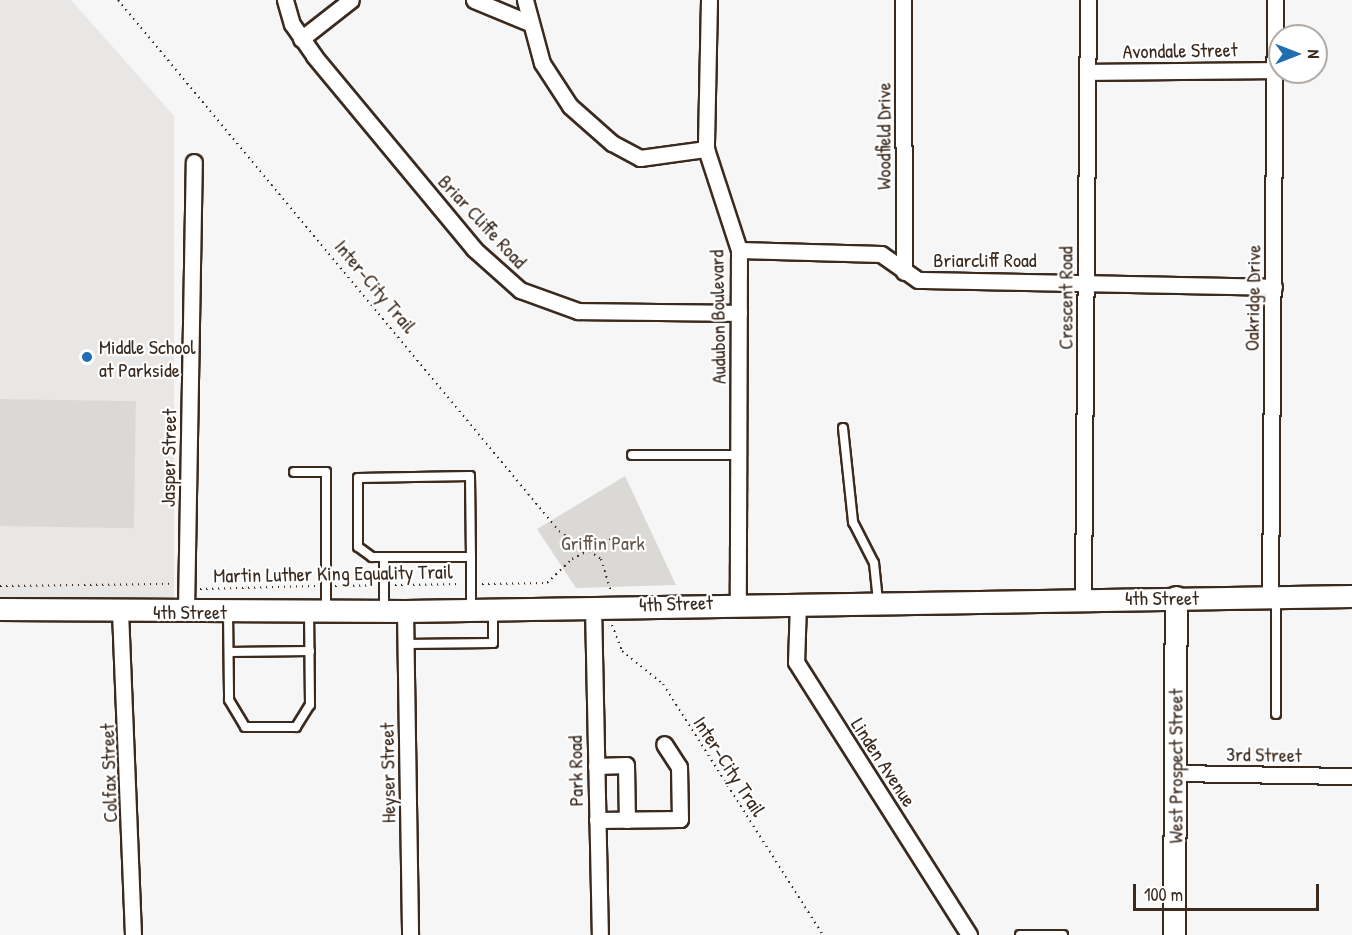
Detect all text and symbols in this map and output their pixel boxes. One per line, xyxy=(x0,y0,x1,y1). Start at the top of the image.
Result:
north arrow xyxy=(1268,24,1328,84)
street label: Avondale Street xyxy=(1122,37,1238,63)
text: N xyxy=(1303,50,1325,58)
street label: Woodfield Drive xyxy=(871,82,895,190)
street label: Briar Cliffe Road xyxy=(434,169,532,273)
street label: Inter-City Trail xyxy=(330,234,422,338)
street label: Oakridge Drive xyxy=(1239,245,1265,351)
street label: Crescent Road xyxy=(1053,246,1077,350)
street label: Briarcliff Road xyxy=(933,247,1037,271)
street label: Audubon Boulevard xyxy=(704,250,730,384)
place label: Middle School at Parkside xyxy=(99,334,196,381)
marker: Middle School at Parkside xyxy=(80,350,94,364)
street label: Jasper Street xyxy=(155,409,181,507)
park label: Griffin Park xyxy=(561,530,645,554)
street label: Martin Luther King Equality Trail xyxy=(213,559,453,587)
street label: 4th Street xyxy=(1125,585,1199,609)
street label: 4th Street xyxy=(639,590,713,616)
street label: 4th Street xyxy=(153,599,227,623)
street label: West Prospect Street xyxy=(1163,689,1187,843)
street label: Inter-City Trail xyxy=(689,711,771,821)
street label: Linden Avenue xyxy=(846,713,922,811)
street label: Colfax Street xyxy=(94,723,122,823)
street label: Heyser Street xyxy=(374,723,400,823)
street label: Park Road xyxy=(562,735,588,807)
street label: 3rd Street xyxy=(1226,741,1302,767)
scale bar xyxy=(1136,872,1322,910)
text: 100 m xyxy=(1144,882,1183,907)

